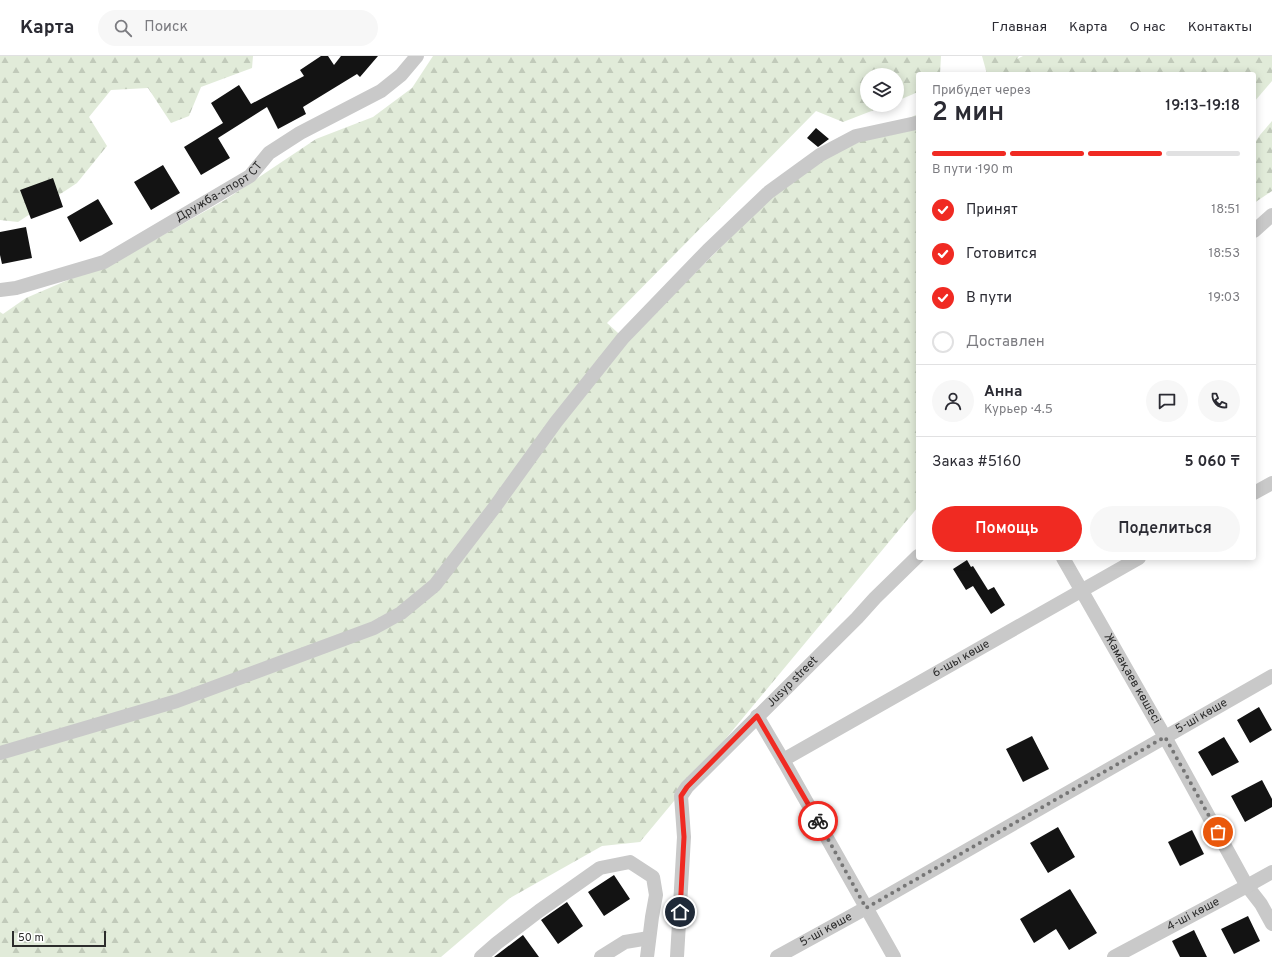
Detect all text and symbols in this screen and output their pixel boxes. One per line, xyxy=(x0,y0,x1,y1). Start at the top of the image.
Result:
search box xyxy=(98,10,378,46)
text: Карта xyxy=(20,16,74,40)
icon: search xyxy=(112,17,134,39)
text: Поиск xyxy=(144,18,188,37)
text: Главная xyxy=(992,19,1047,36)
text: Карта xyxy=(1069,19,1107,36)
text: О нас xyxy=(1129,19,1166,36)
text: Контакты xyxy=(1188,19,1252,36)
map controls xyxy=(860,68,904,112)
button: layers xyxy=(860,68,904,112)
text: Прибудет через xyxy=(932,83,1031,99)
text: 2 мин xyxy=(932,97,1004,130)
text: 19:13–19:18 xyxy=(1165,97,1240,116)
street label: Дружба-спорт СТ xyxy=(173,158,267,226)
text: В пути · 190 m xyxy=(932,162,1013,178)
icon: check xyxy=(932,199,954,221)
text: Принят xyxy=(966,201,1018,220)
text: 18:51 xyxy=(1211,202,1240,218)
icon: check xyxy=(932,243,954,265)
text: Готовится xyxy=(966,245,1037,264)
text: 18:53 xyxy=(1208,246,1240,262)
icon: check xyxy=(932,287,954,309)
text: В пути xyxy=(966,289,1012,308)
text: 19:03 xyxy=(1208,290,1240,306)
text: Доставлен xyxy=(966,333,1045,352)
button: person xyxy=(932,380,974,422)
button: chat xyxy=(1146,380,1188,422)
button: phone xyxy=(1198,380,1240,422)
text: Анна xyxy=(984,383,1022,402)
text: Курьер · 4.5 xyxy=(984,402,1053,418)
text: Заказ #5160 xyxy=(932,453,1021,472)
text: 5 060 ₸ xyxy=(1185,453,1240,472)
button: Помощь xyxy=(932,506,1082,552)
button: Поделиться xyxy=(1090,506,1240,552)
street label: Жамақаев көшесі xyxy=(1100,631,1164,727)
street label: 6-шы көше xyxy=(930,636,993,682)
street label: Jusyp street xyxy=(763,653,822,711)
street label: 5-ші көше xyxy=(1172,695,1231,738)
courier xyxy=(798,801,838,841)
icon: bike xyxy=(807,810,829,832)
pin xyxy=(1201,815,1235,849)
icon: bag xyxy=(1207,821,1229,843)
street label: 4-ші көше xyxy=(1164,894,1223,935)
pin xyxy=(663,895,697,929)
icon: home xyxy=(669,901,691,923)
street label: 5-ші көше xyxy=(797,909,855,951)
scale bar xyxy=(12,929,106,948)
text: 50 m xyxy=(18,931,44,945)

